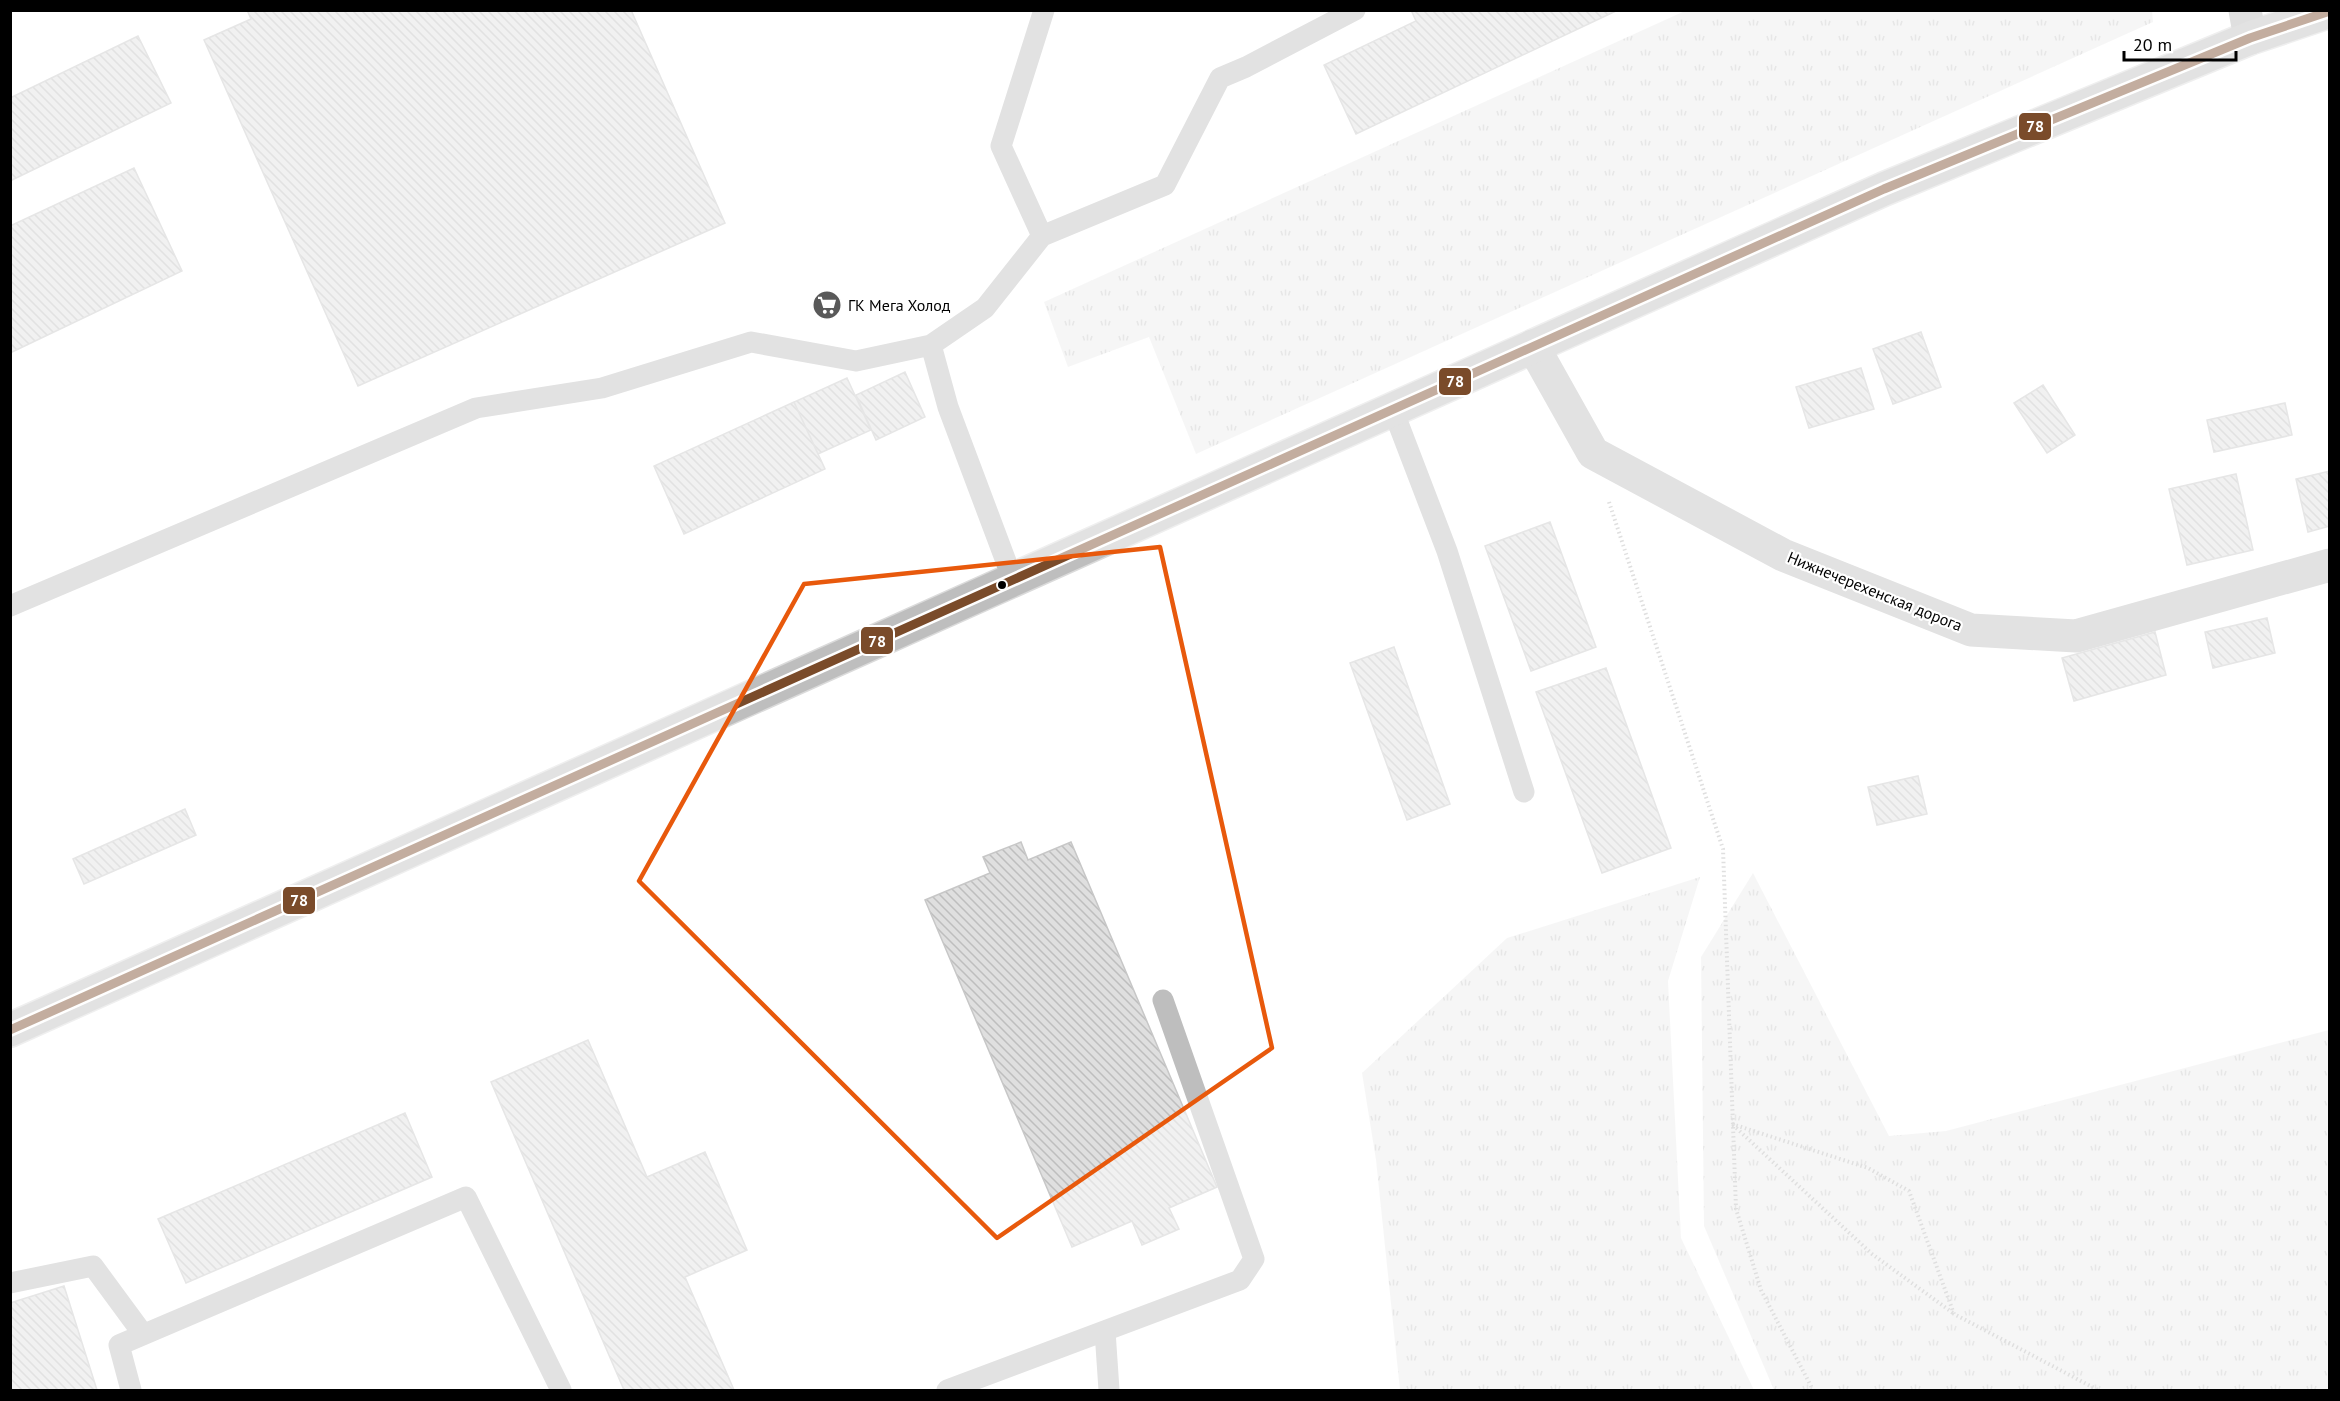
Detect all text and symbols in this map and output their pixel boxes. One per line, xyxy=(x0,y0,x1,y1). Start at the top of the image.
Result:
scale bar xyxy=(2124,24,2236,62)
text: 20 m xyxy=(2133,33,2172,56)
line badge: 78 xyxy=(2018,112,2052,141)
text: 78 xyxy=(2026,116,2044,136)
supermarket icon: ГК Мега Холод xyxy=(811,289,843,321)
place label: ГК Мега Холод xyxy=(848,295,951,315)
line badge: 78 xyxy=(1438,367,1472,396)
text: 78 xyxy=(1446,371,1464,391)
street label: Нижнечерехенская дорога xyxy=(1785,547,1965,635)
unlabelled marker xyxy=(996,579,1008,591)
line badge: 78 xyxy=(860,626,894,655)
text: 78 xyxy=(868,631,886,651)
line badge: 78 xyxy=(282,886,316,915)
text: 78 xyxy=(290,890,308,910)

